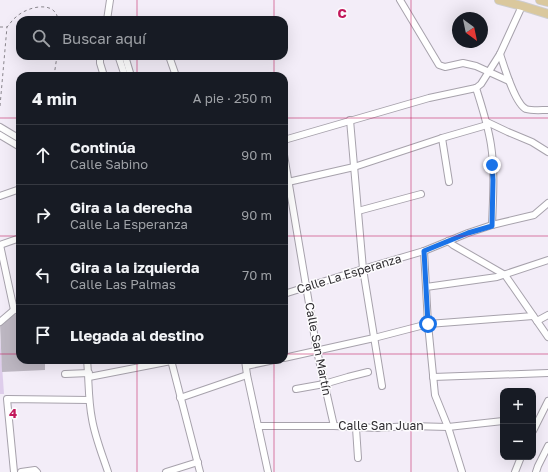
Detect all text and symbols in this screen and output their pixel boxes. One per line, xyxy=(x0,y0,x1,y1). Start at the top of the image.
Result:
text: C xyxy=(337,5,347,21)
north arrow xyxy=(452,12,488,48)
search box xyxy=(16,16,288,60)
icon: search xyxy=(30,27,52,49)
text: Buscar aquí xyxy=(62,29,146,47)
text: 4 min xyxy=(32,88,77,109)
text: A pie · 250 m xyxy=(193,90,272,106)
text: Continúa xyxy=(70,138,136,156)
icon: ahead xyxy=(32,144,54,166)
text: 90 m xyxy=(241,147,272,163)
text: Calle Sabino xyxy=(70,156,148,172)
route end xyxy=(483,156,501,174)
text: Gira a la derecha xyxy=(70,198,192,216)
icon: right xyxy=(32,204,54,226)
text: 90 m xyxy=(241,207,272,223)
text: Calle La Esperanza xyxy=(70,216,188,232)
street label: Calle La Esperanza xyxy=(295,250,403,297)
text: Gira a la izquierda xyxy=(70,258,200,276)
icon: left xyxy=(32,264,54,286)
text: 70 m xyxy=(242,267,272,283)
text: Calle Las Palmas xyxy=(70,276,176,292)
street label: Calle San Martín xyxy=(302,301,335,397)
route start xyxy=(419,315,437,333)
icon: arrive xyxy=(32,324,54,346)
text: Llegada al destino xyxy=(70,326,204,344)
map controls xyxy=(500,388,536,460)
button: + xyxy=(500,388,536,424)
text: 4 xyxy=(9,405,17,421)
street label: Calle San Juan xyxy=(338,418,424,433)
button: − xyxy=(500,424,536,460)

